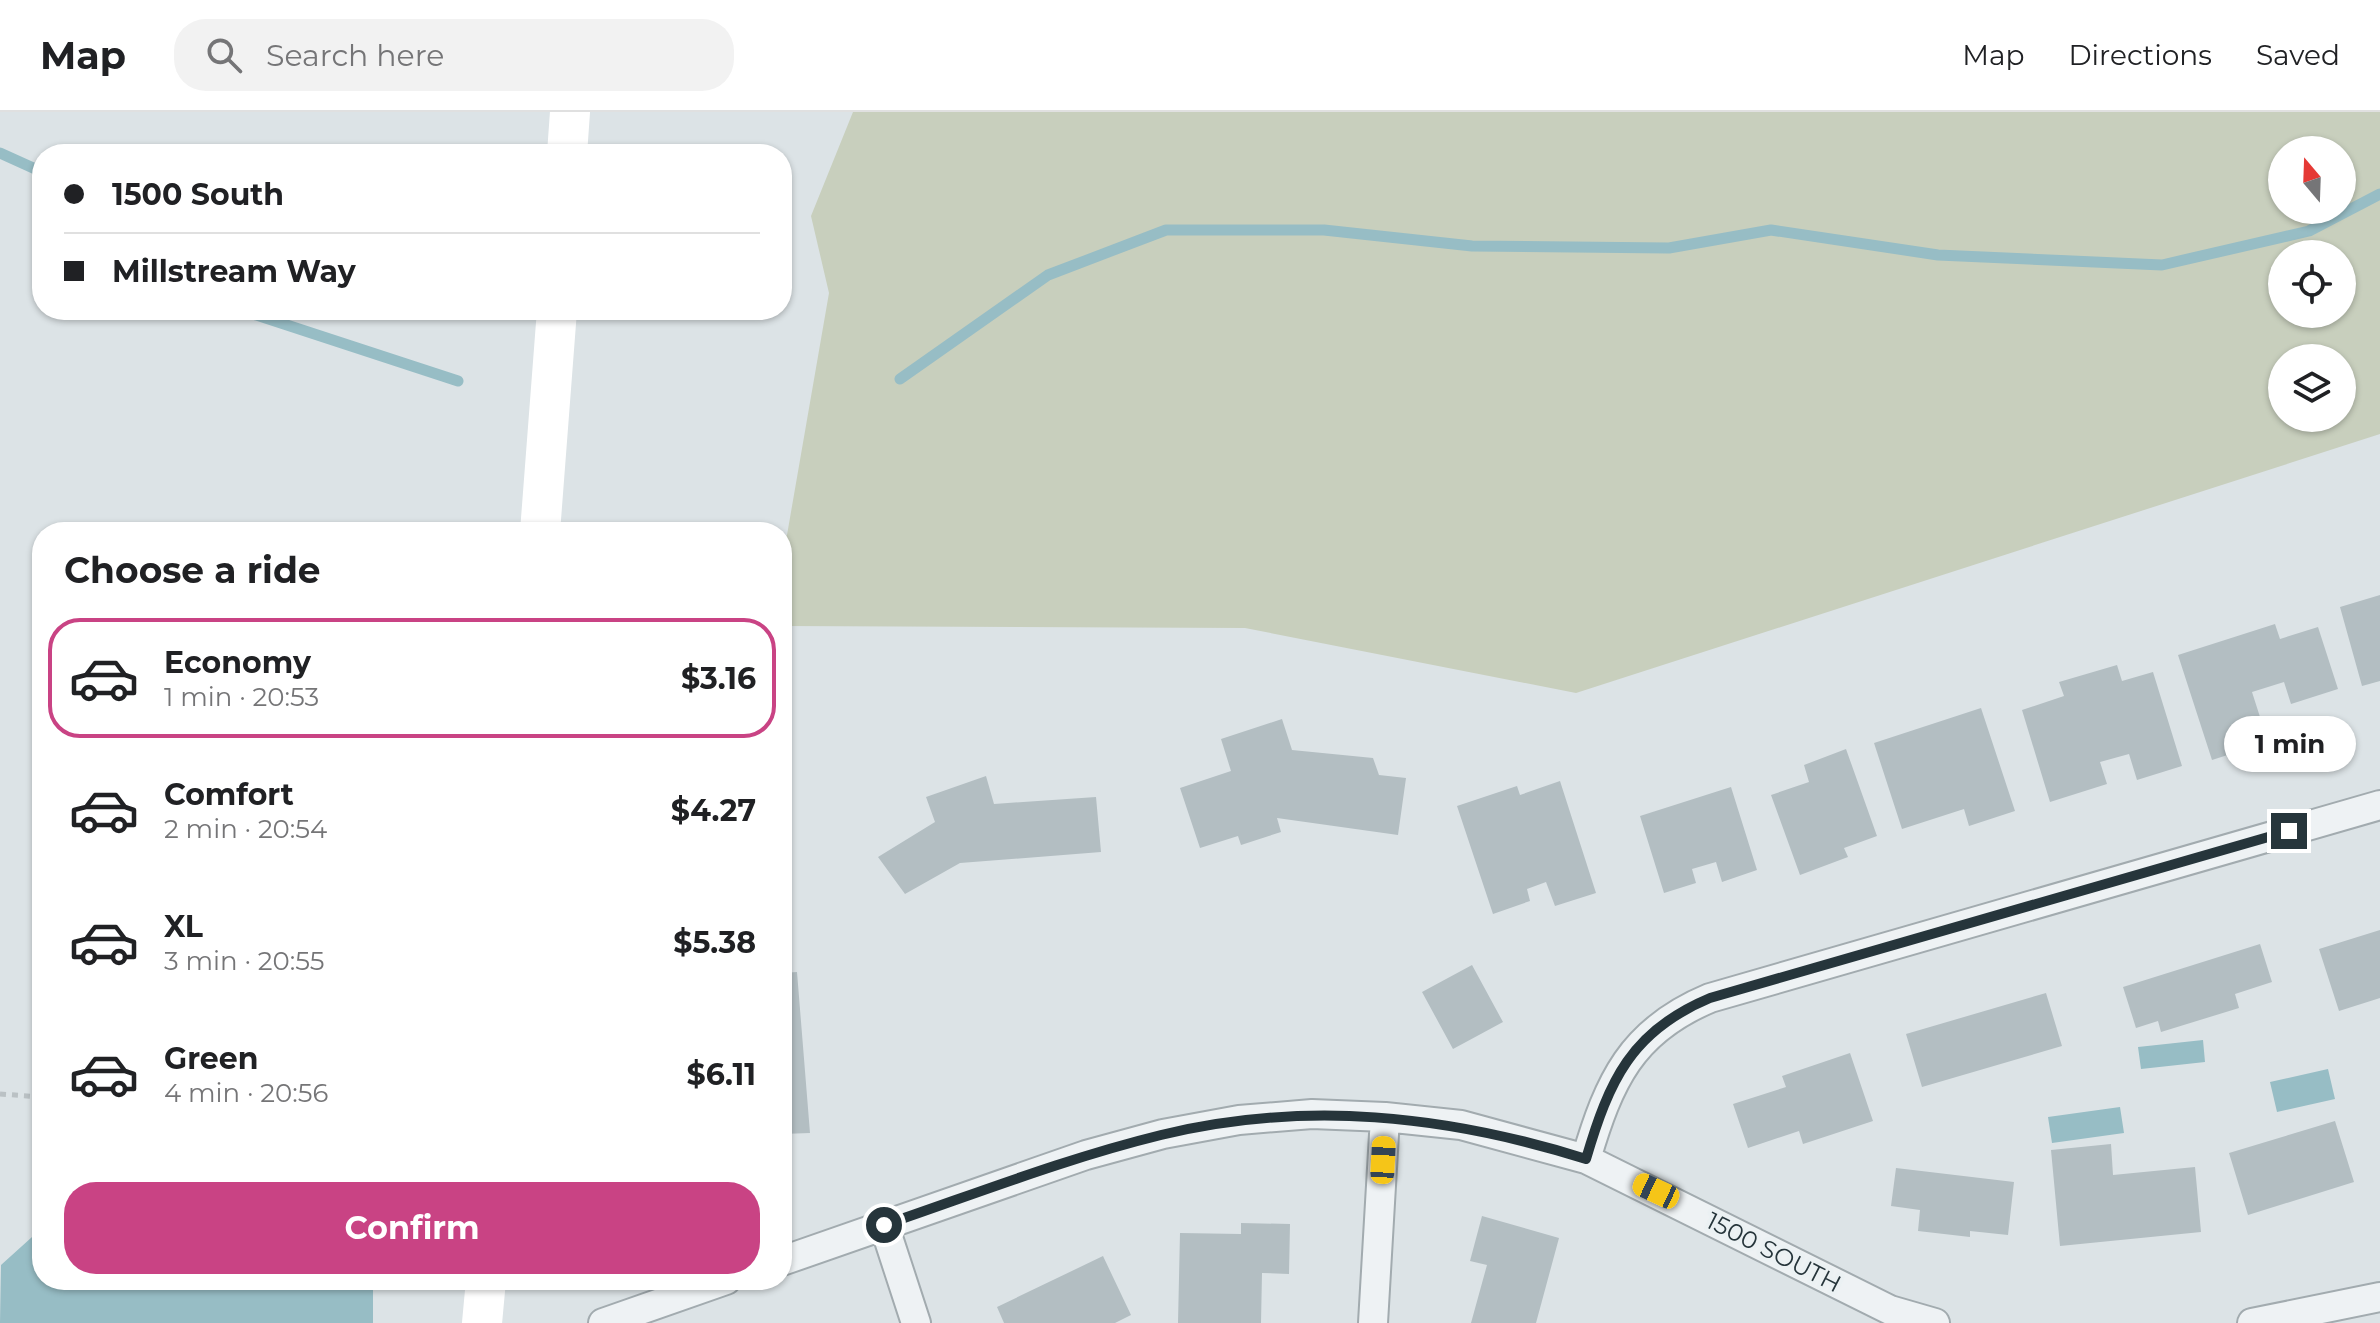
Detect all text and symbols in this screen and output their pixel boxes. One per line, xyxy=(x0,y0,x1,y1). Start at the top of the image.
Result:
search box xyxy=(174,19,734,91)
text: Map xyxy=(40,32,126,79)
icon: search xyxy=(202,33,246,77)
text: Search here xyxy=(266,37,444,74)
text: Map xyxy=(1962,38,2024,72)
text: Directions xyxy=(2068,38,2212,72)
text: Saved xyxy=(2256,38,2340,72)
north arrow xyxy=(2268,136,2356,224)
map controls xyxy=(2268,136,2356,432)
text: 1500 South xyxy=(112,176,284,213)
button: locate xyxy=(2268,240,2356,328)
text: Millstream Way xyxy=(112,253,356,290)
button: layers xyxy=(2268,344,2356,432)
text: Choose a ride xyxy=(64,548,321,592)
icon: car xyxy=(68,642,140,714)
text: Economy xyxy=(164,644,311,681)
text: $3.16 xyxy=(681,660,756,697)
text: 1 min · 20:53 xyxy=(164,681,319,713)
callout: 1 min xyxy=(2223,715,2355,771)
text: 1 min xyxy=(2255,728,2325,760)
icon: car xyxy=(68,774,140,846)
text: Comfort xyxy=(164,776,294,813)
text: $4.27 xyxy=(671,792,756,829)
text: 2 min · 20:54 xyxy=(164,813,327,845)
route end xyxy=(2271,813,2307,849)
icon: car xyxy=(68,906,140,978)
text: XL xyxy=(164,908,203,945)
text: $5.38 xyxy=(673,924,756,961)
text: 3 min · 20:55 xyxy=(164,945,325,977)
icon: car xyxy=(68,1038,140,1110)
text: Green xyxy=(164,1040,258,1077)
text: $6.11 xyxy=(687,1056,756,1093)
text: 4 min · 20:56 xyxy=(164,1077,328,1109)
car xyxy=(1370,1135,1396,1185)
car xyxy=(1629,1170,1683,1212)
button: Confirm xyxy=(64,1182,760,1274)
street label: 1500 SOUTH xyxy=(1702,1206,1846,1298)
route start xyxy=(866,1207,902,1243)

